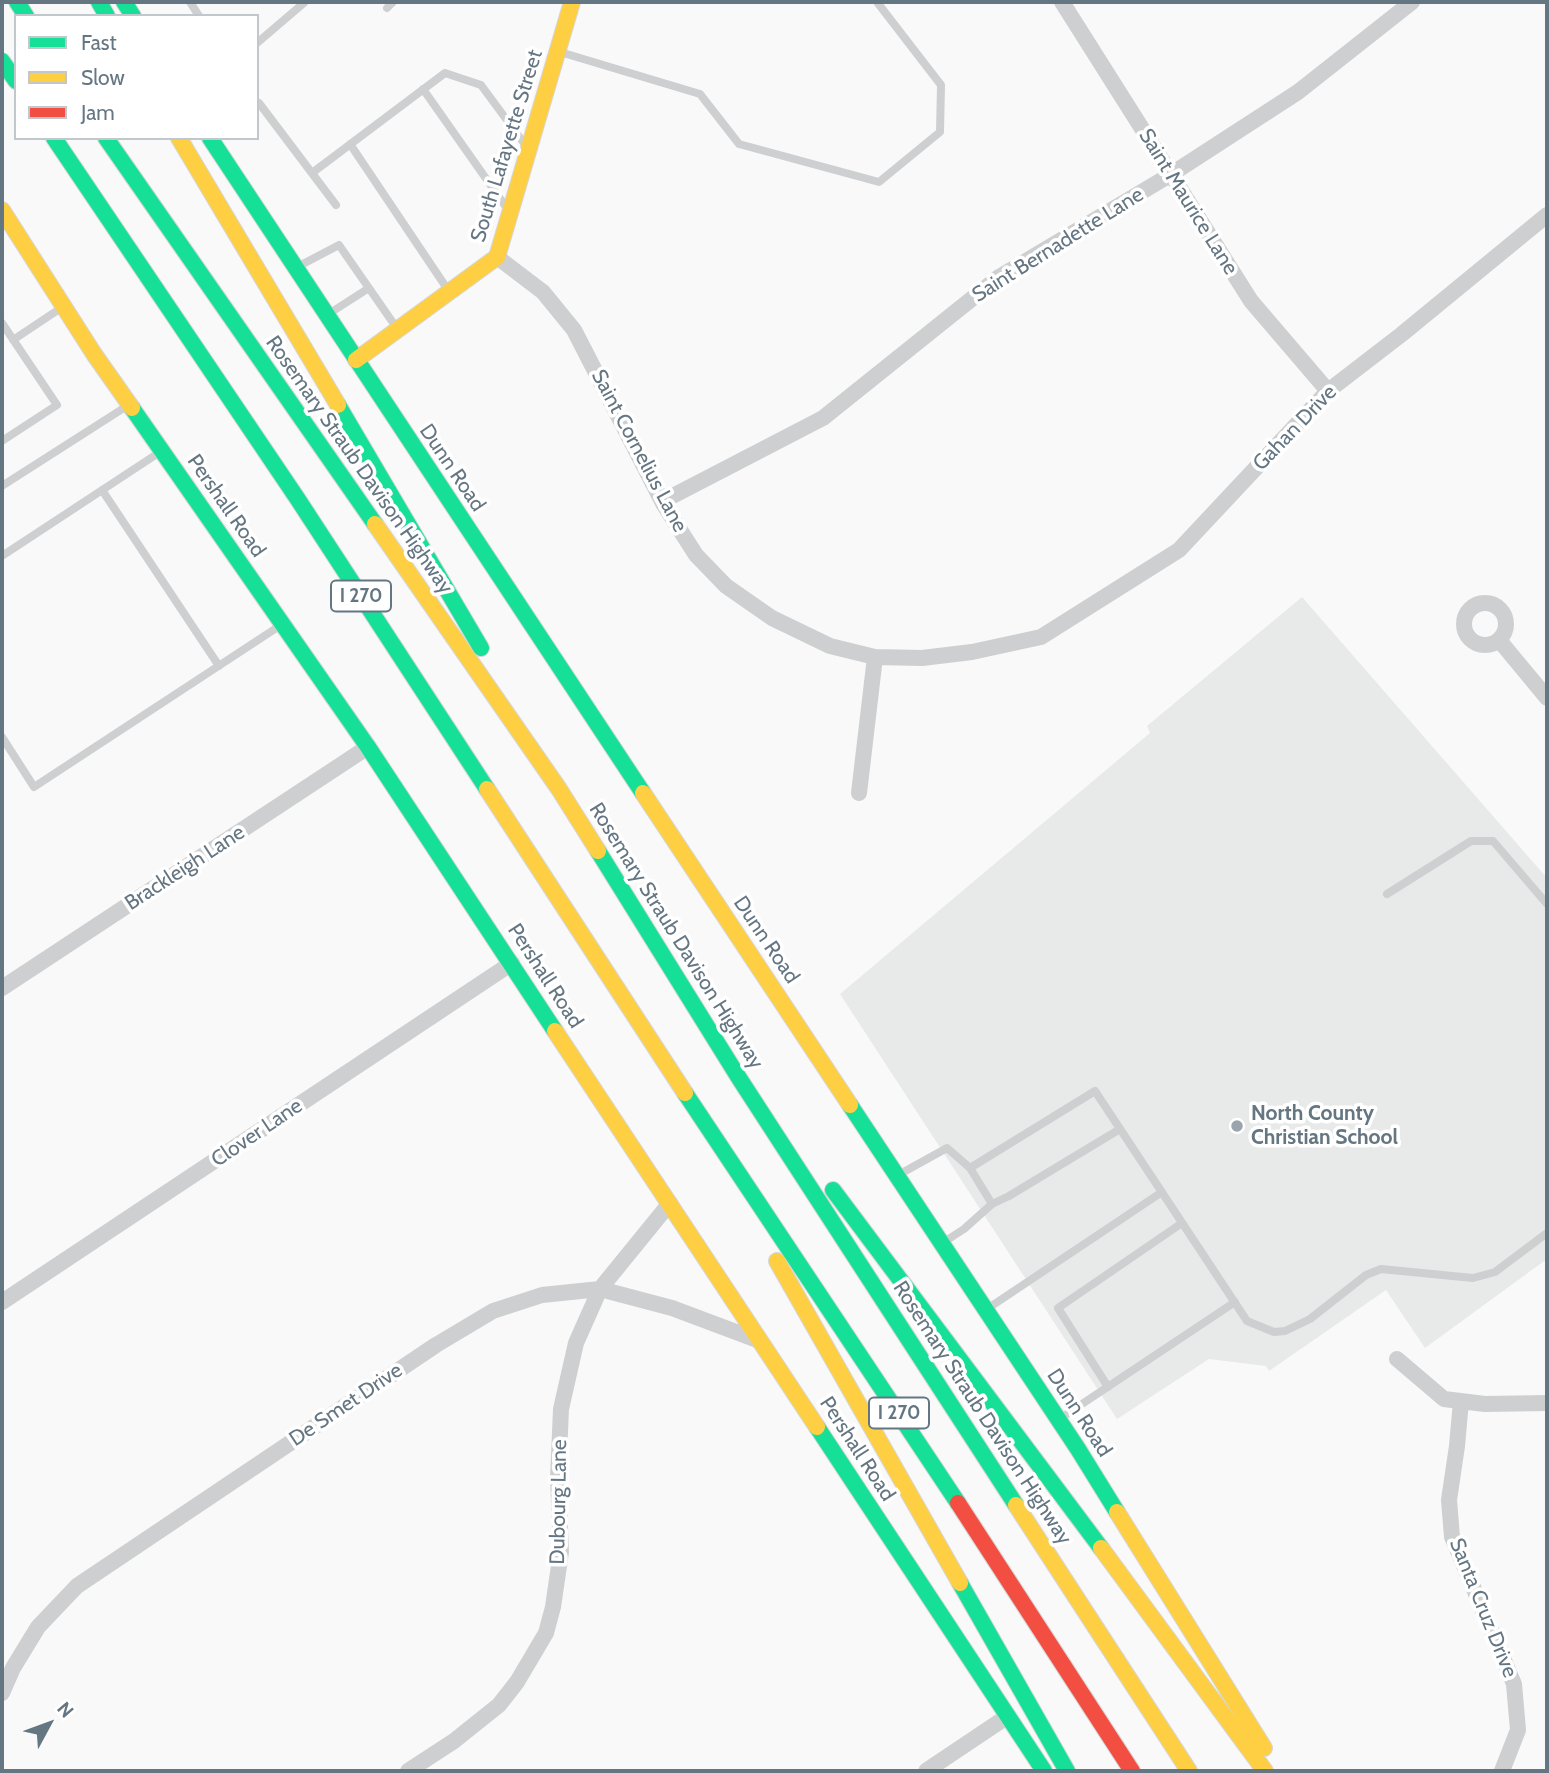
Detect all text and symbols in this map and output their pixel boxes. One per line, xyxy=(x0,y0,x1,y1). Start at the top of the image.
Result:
legend xyxy=(14,14,259,140)
text: Fast xyxy=(81,30,117,55)
street label: South Lafayette Street xyxy=(466,47,548,245)
text: Slow xyxy=(81,65,125,90)
text: Jam xyxy=(81,100,115,125)
street label: Saint Maurice Lane xyxy=(1133,124,1243,280)
street label: Saint Bernadette Lane xyxy=(968,182,1148,308)
street label: Rosemary Straub Davison Highway xyxy=(260,331,458,599)
street label: Saint Cornelius Lane xyxy=(586,365,692,537)
street label: Gahan Drive xyxy=(1248,380,1342,476)
street label: Dunn Road xyxy=(414,420,490,516)
street label: Pershall Road xyxy=(181,450,271,562)
road number: I 270 xyxy=(331,580,391,611)
street label: Rosemary Straub Davison Highway xyxy=(583,798,769,1074)
street label: Brackleigh Lane xyxy=(120,820,250,916)
street label: Dunn Road xyxy=(728,892,804,988)
street label: Pershall Road xyxy=(502,919,588,1033)
street label: Clover Lane xyxy=(207,1093,307,1173)
place label: North County Christian School xyxy=(1251,1101,1398,1151)
marker: North County Christian School xyxy=(1229,1118,1245,1134)
street label: Rosemary Straub Davison Highway xyxy=(887,1276,1077,1550)
street label: De Smet Drive xyxy=(285,1358,407,1452)
street label: Dunn Road xyxy=(1041,1364,1117,1462)
street label: Pershall Road xyxy=(814,1392,900,1506)
road number: I 270 xyxy=(869,1398,929,1428)
street label: Dubourg Lane xyxy=(545,1439,573,1565)
street label: Santa Cruz Drive xyxy=(1444,1535,1522,1681)
north arrow xyxy=(14,1689,84,1759)
text: N xyxy=(52,1697,78,1723)

